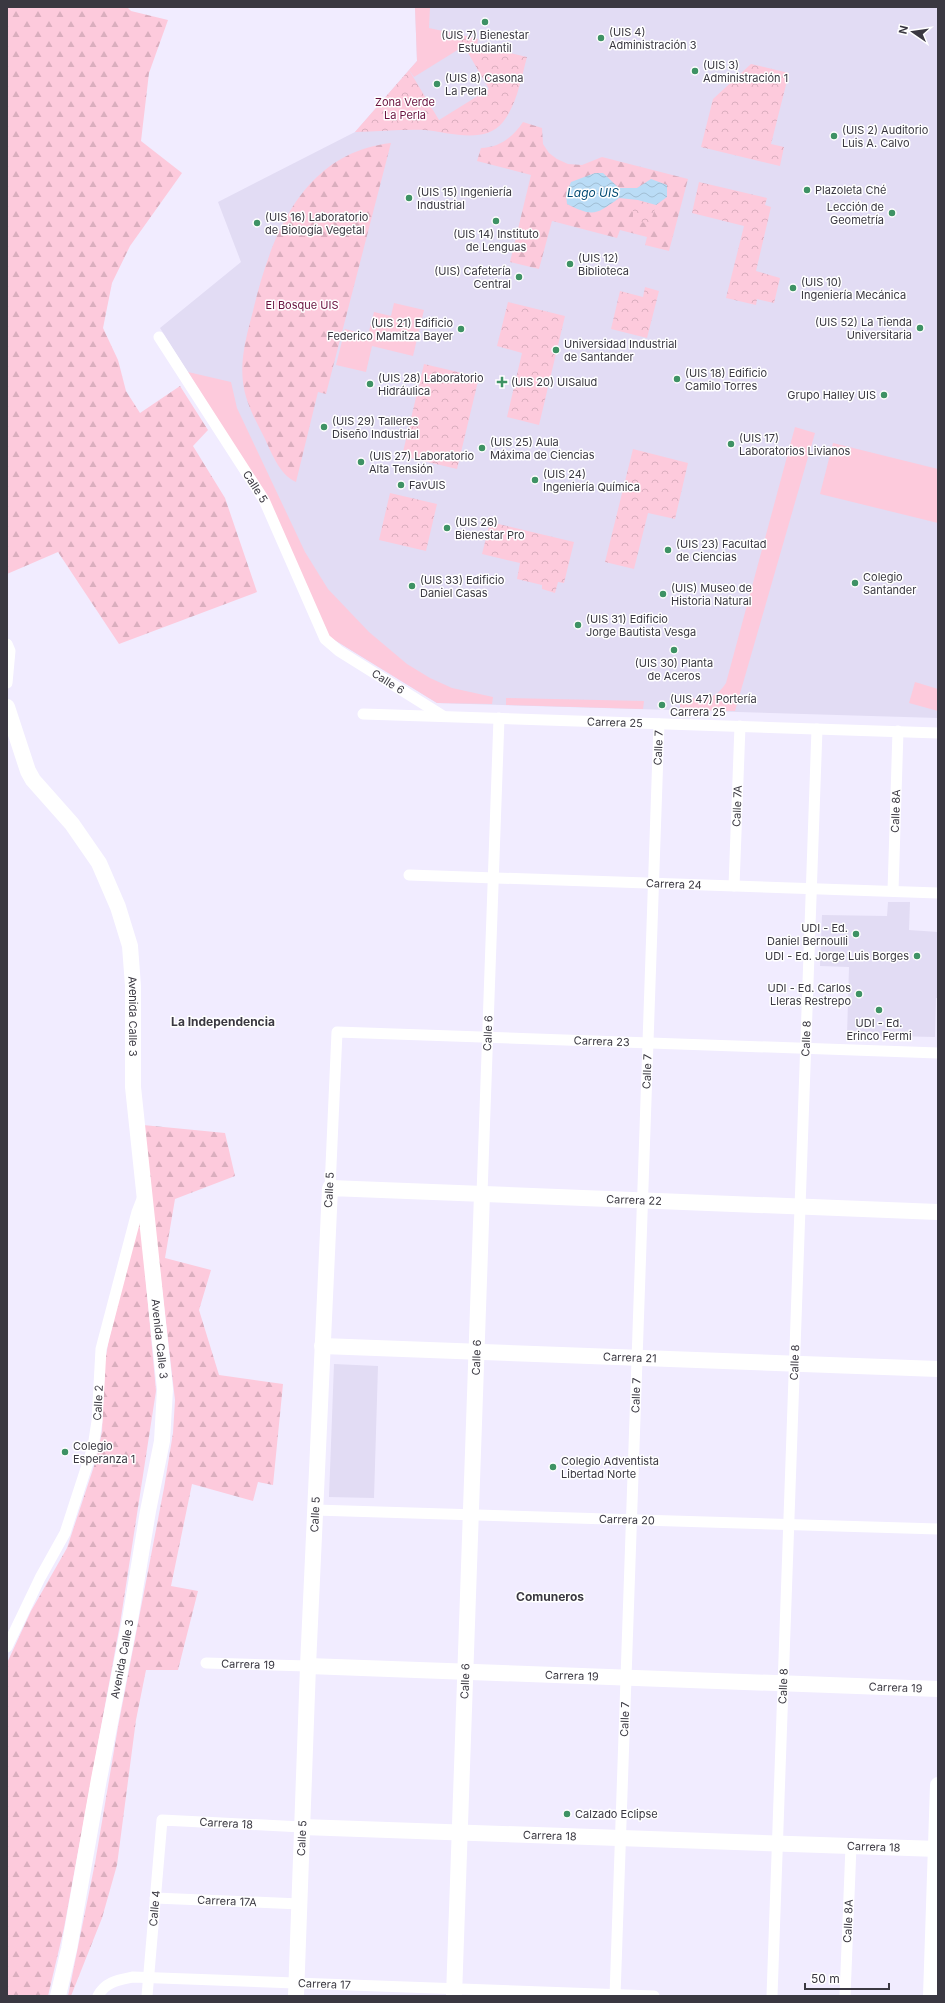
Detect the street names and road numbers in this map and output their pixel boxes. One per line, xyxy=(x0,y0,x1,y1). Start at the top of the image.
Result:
street label: Calle 5 xyxy=(240,468,271,506)
street label: Calle 6 xyxy=(369,666,407,697)
street label: Carrera 25 xyxy=(587,714,643,730)
street label: Calle 7 xyxy=(651,730,666,766)
street label: Calle 7A xyxy=(729,785,745,827)
street label: Calle 8A xyxy=(888,789,903,833)
street label: Carrera 24 xyxy=(646,876,702,892)
street label: Avenida Calle 3 xyxy=(125,976,140,1057)
street label: Calle 6 xyxy=(480,1015,495,1051)
street label: Calle 8 xyxy=(798,1020,814,1057)
street label: Carrera 23 xyxy=(574,1033,630,1049)
street label: Calle 7 xyxy=(639,1054,655,1089)
street label: Calle 5 xyxy=(321,1171,337,1208)
street label: Carrera 22 xyxy=(606,1192,662,1208)
street label: Avenida Calle 3 xyxy=(148,1298,171,1380)
street label: Calle 6 xyxy=(469,1339,484,1376)
street label: Calle 8 xyxy=(787,1344,802,1381)
street label: Carrera 21 xyxy=(603,1349,657,1365)
street label: Calle 7 xyxy=(628,1377,643,1413)
street label: Calle 2 xyxy=(90,1384,106,1421)
street label: Calle 5 xyxy=(307,1496,323,1533)
street label: Carrera 20 xyxy=(599,1512,655,1527)
street label: Avenida Calle 3 xyxy=(107,1618,137,1700)
street label: Carrera 19 xyxy=(221,1656,275,1672)
street label: Calle 6 xyxy=(457,1663,473,1699)
street label: Carrera 19 xyxy=(545,1668,599,1684)
street label: Calle 8 xyxy=(775,1668,791,1704)
street label: Carrera 19 xyxy=(869,1679,923,1695)
street label: Calle 7 xyxy=(617,1701,632,1737)
street label: Carrera 18 xyxy=(199,1815,254,1832)
street label: Calle 5 xyxy=(294,1820,309,1856)
street label: Carrera 18 xyxy=(523,1828,577,1844)
street label: Carrera 18 xyxy=(847,1839,901,1855)
street label: Calle 4 xyxy=(146,1890,163,1927)
street label: Carrera 17A xyxy=(197,1893,257,1909)
street label: Calle 8A xyxy=(840,1899,856,1943)
street label: Carrera 17 xyxy=(298,1976,351,1992)

